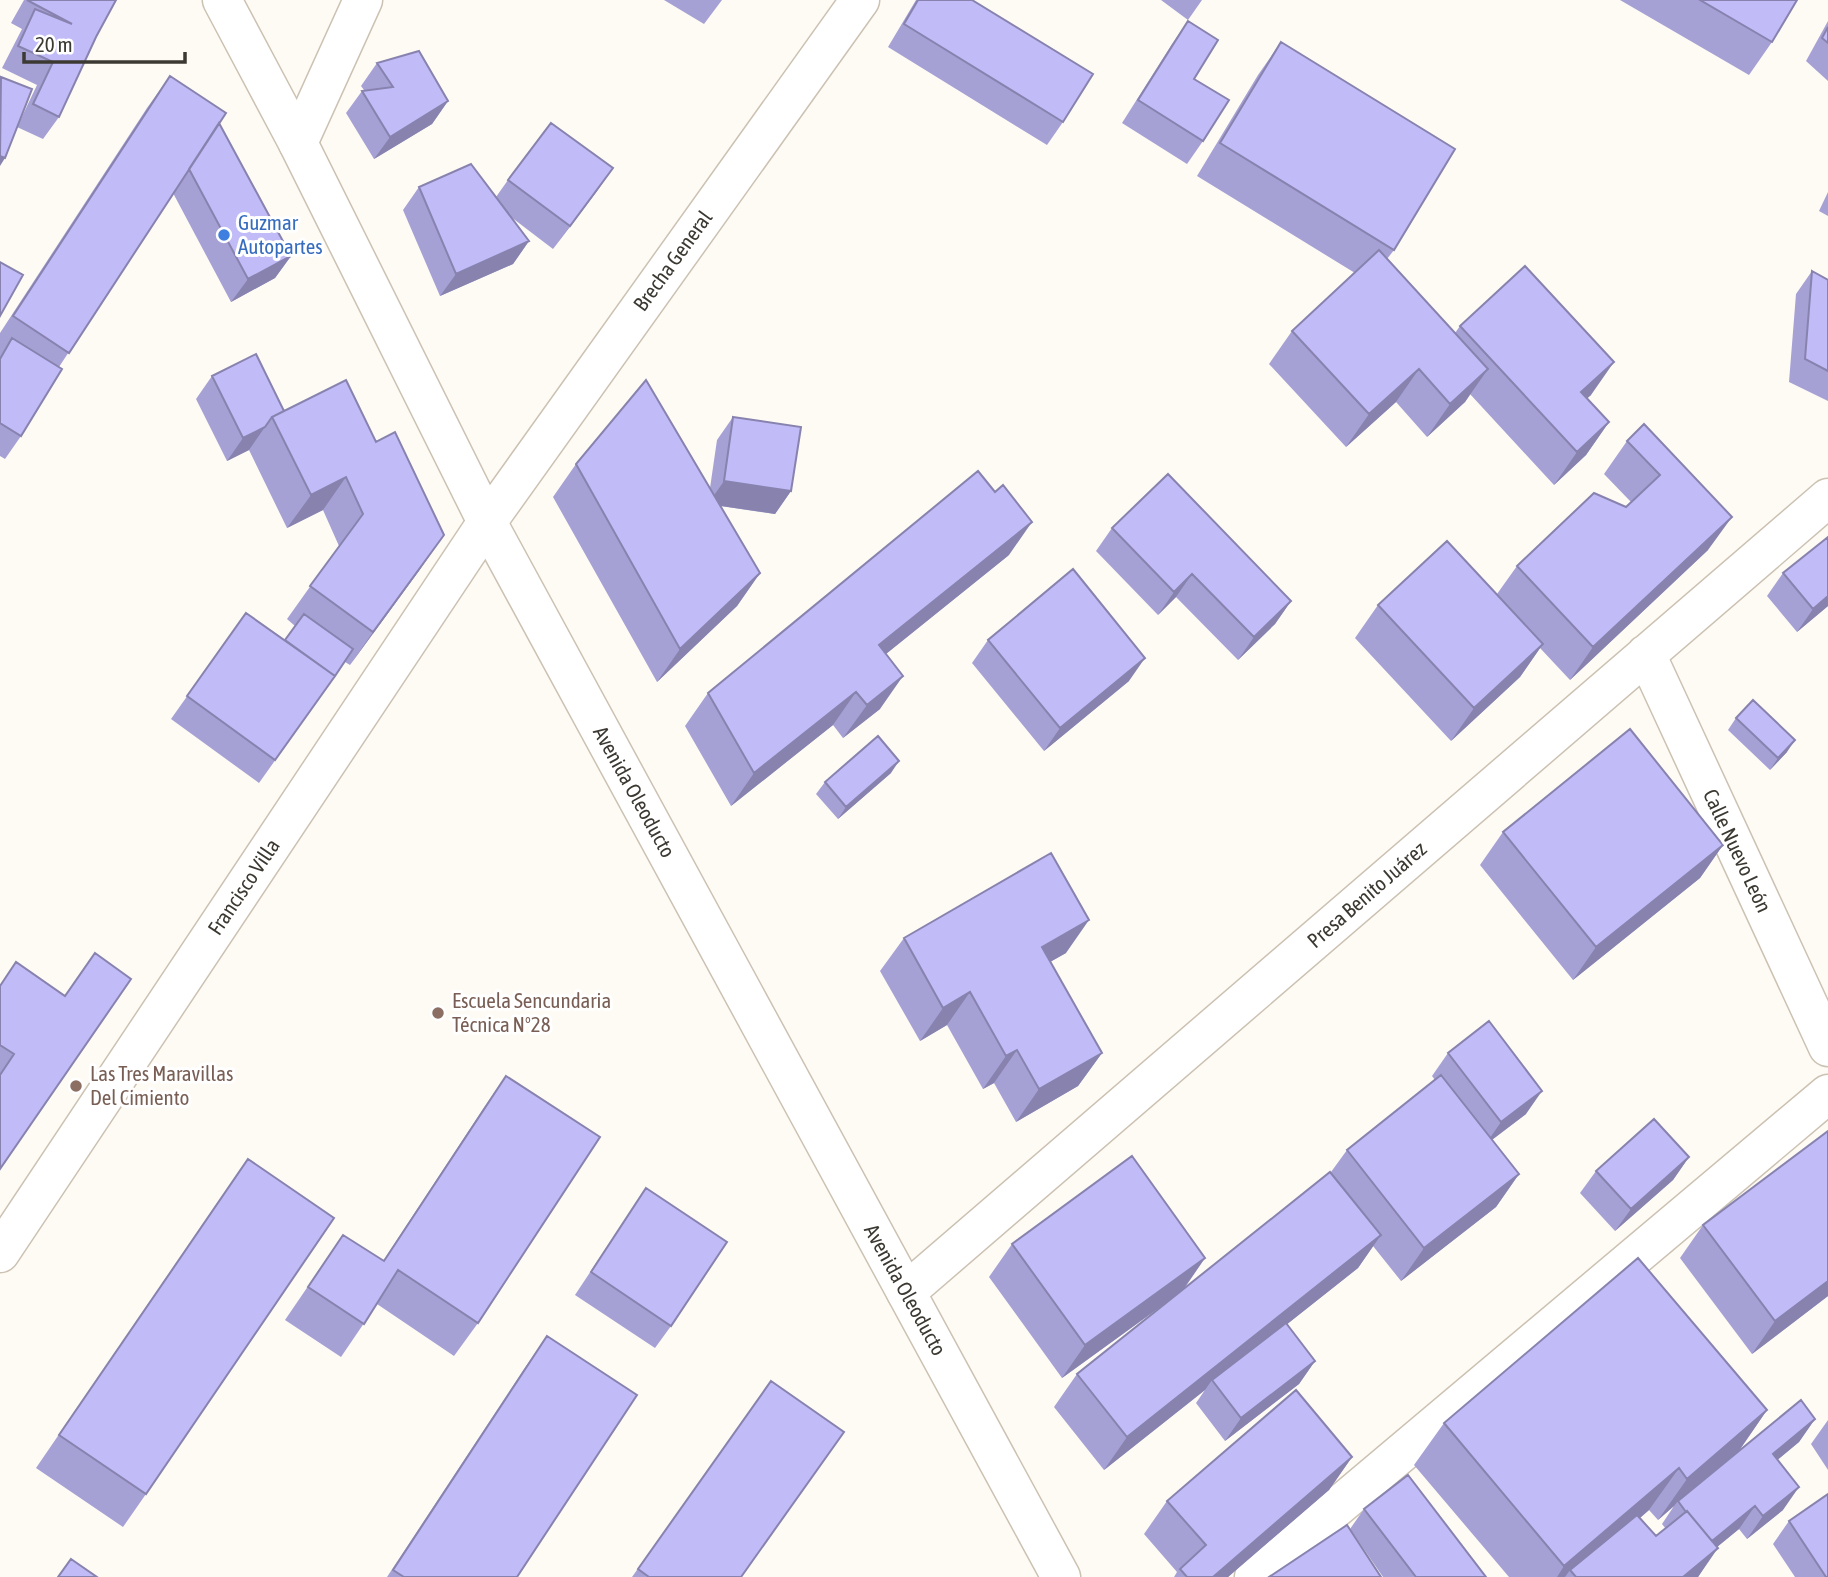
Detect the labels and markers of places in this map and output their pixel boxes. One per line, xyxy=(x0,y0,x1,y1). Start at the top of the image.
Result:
place label: Guzmar Autopartes xyxy=(238,210,323,258)
marker: Guzmar Autopartes xyxy=(216,227,232,243)
place label: Escuela Sencundaria Técnica N°28 xyxy=(452,988,611,1036)
marker: Escuela Sencundaria Técnica N°28 xyxy=(430,1005,446,1021)
place label: Las Tres Maravillas Del Cimiento xyxy=(90,1061,233,1109)
marker: Las Tres Maravillas Del Cimiento xyxy=(68,1078,84,1094)

